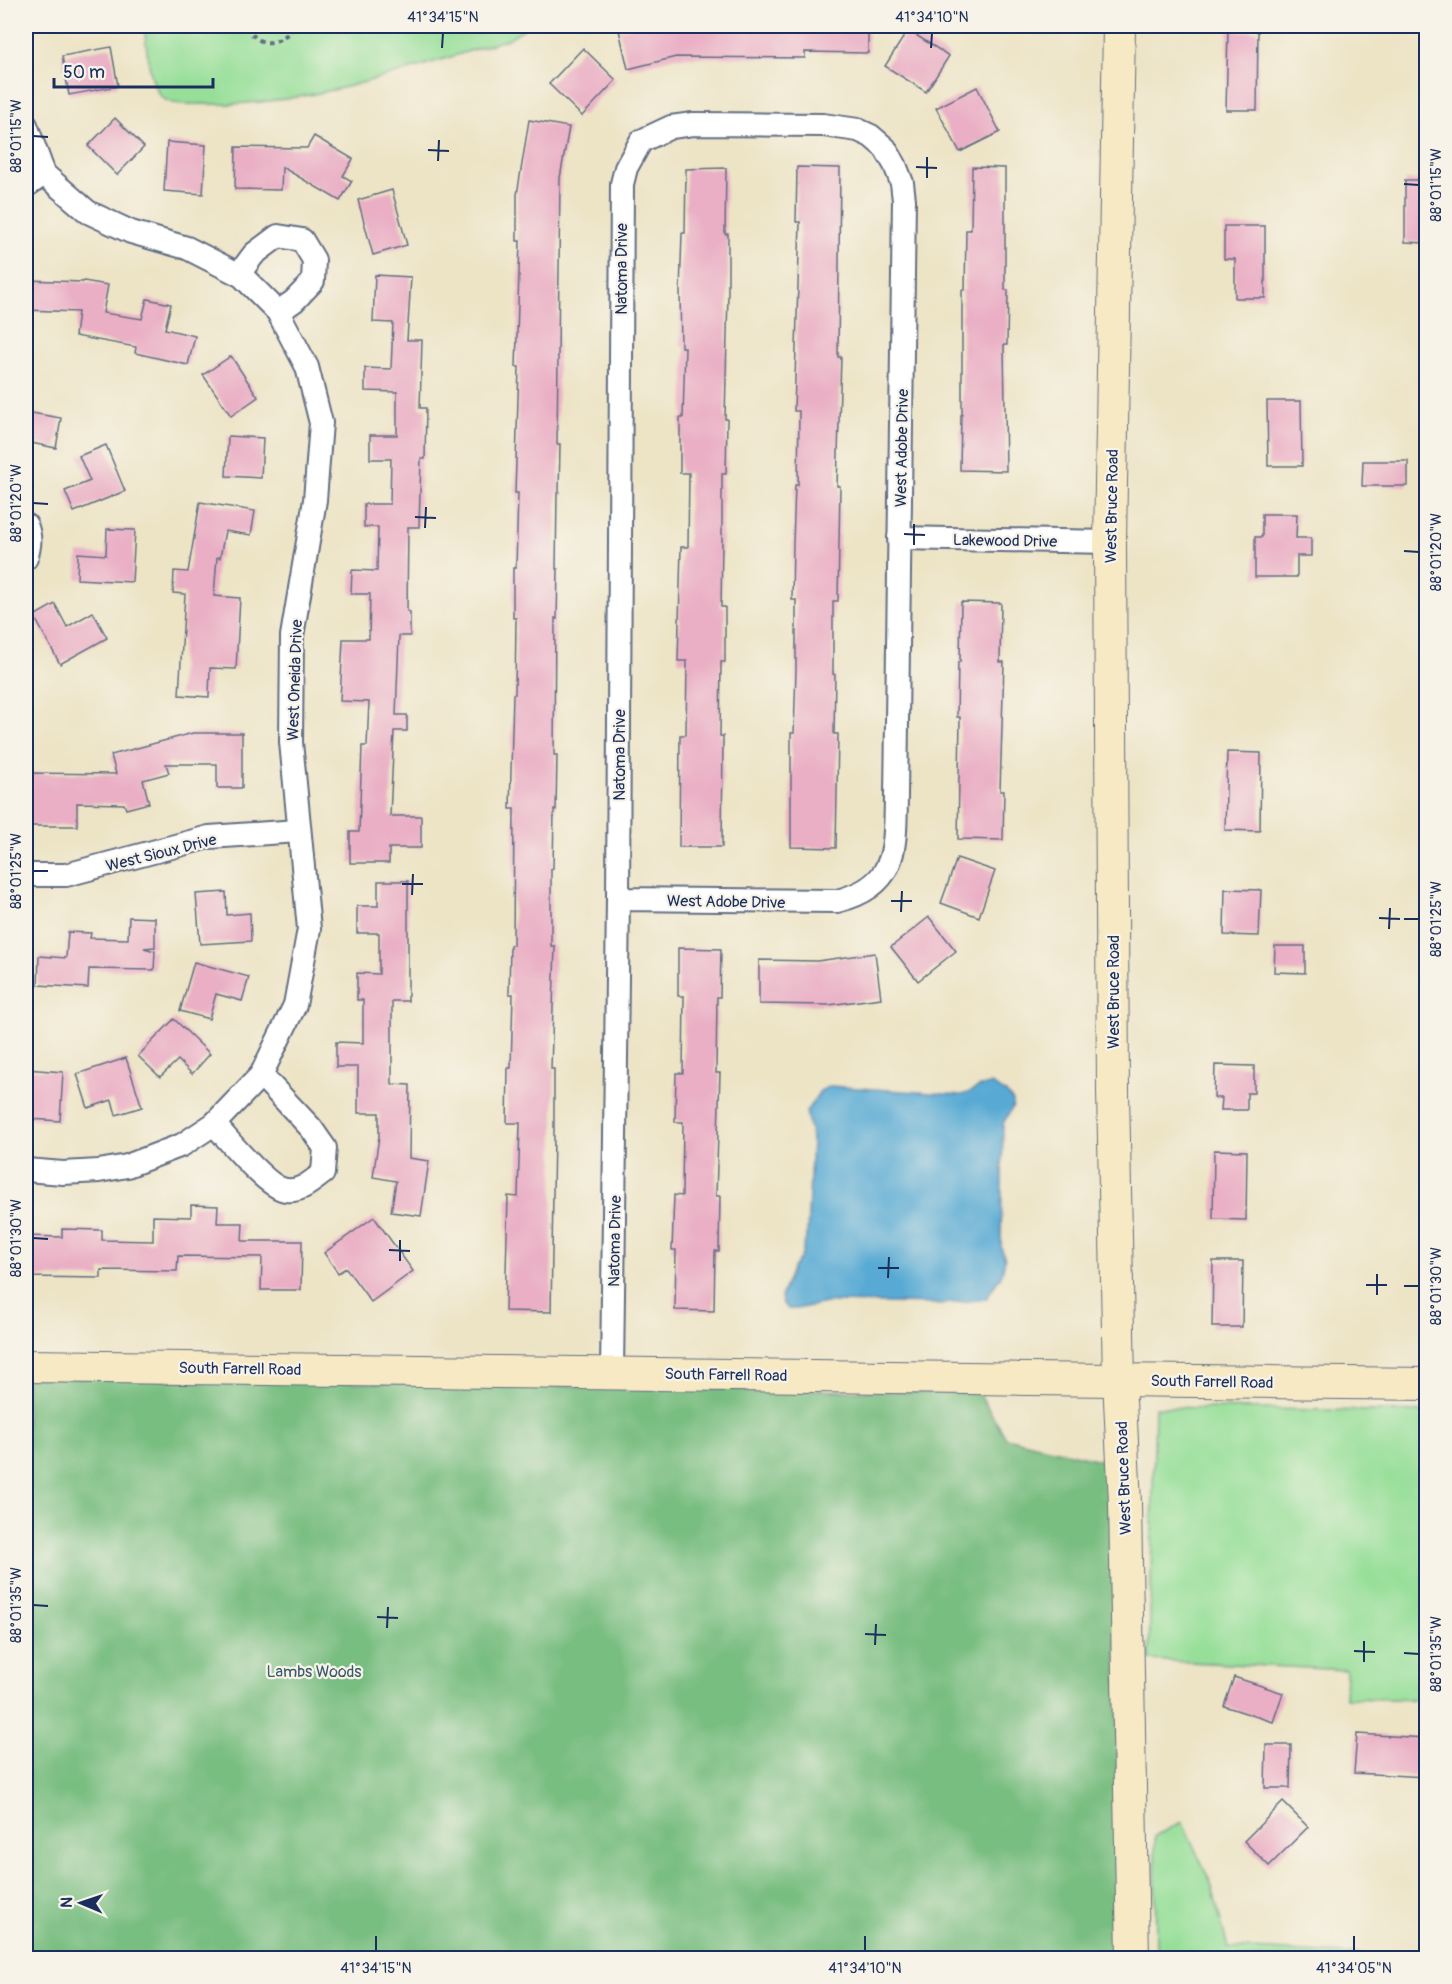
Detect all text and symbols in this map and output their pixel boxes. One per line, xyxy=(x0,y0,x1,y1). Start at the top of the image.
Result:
text: 41°34'15"N xyxy=(407,8,479,27)
text: 41°34'10"N xyxy=(895,8,969,27)
scale bar xyxy=(54,51,213,89)
text: 50 m xyxy=(63,61,105,84)
text: 88°01'15"W xyxy=(7,99,26,173)
text: 88°01'15"W xyxy=(1427,148,1446,222)
street label: Natoma Drive xyxy=(612,223,632,315)
street label: West Adobe Drive xyxy=(891,388,913,507)
street label: West Bruce Road xyxy=(1101,449,1123,563)
text: 88°01'20"W xyxy=(7,464,26,542)
text: 88°01'20"W xyxy=(1427,513,1446,591)
street label: Lakewood Drive xyxy=(953,530,1058,552)
street label: West Oneida Drive xyxy=(283,619,307,741)
street label: Natoma Drive xyxy=(610,709,630,801)
street label: West Sioux Drive xyxy=(104,830,219,876)
text: 88°01'25"W xyxy=(7,833,26,909)
text: 88°01'25"W xyxy=(1427,881,1446,957)
street label: West Adobe Drive xyxy=(667,891,786,913)
street label: West Bruce Road xyxy=(1104,935,1124,1049)
street label: Natoma Drive xyxy=(604,1195,626,1287)
text: 88°01'30"W xyxy=(7,1199,26,1277)
text: 88°01'30"W xyxy=(1427,1247,1446,1325)
street label: South Farrell Road xyxy=(178,1358,302,1380)
street label: South Farrell Road xyxy=(664,1364,788,1386)
street label: South Farrell Road xyxy=(1150,1371,1274,1393)
street label: West Bruce Road xyxy=(1112,1421,1136,1535)
text: 88°01'35"W xyxy=(7,1567,26,1643)
text: 88°01'35"W xyxy=(1427,1616,1446,1692)
park label: Lambs Woods xyxy=(266,1662,362,1682)
north arrow xyxy=(51,1873,111,1933)
text: N xyxy=(57,1897,77,1908)
text: 41°34'15"N xyxy=(340,1959,412,1978)
text: 41°34'10"N xyxy=(828,1959,902,1978)
text: 41°34'05"N xyxy=(1316,1959,1392,1978)

